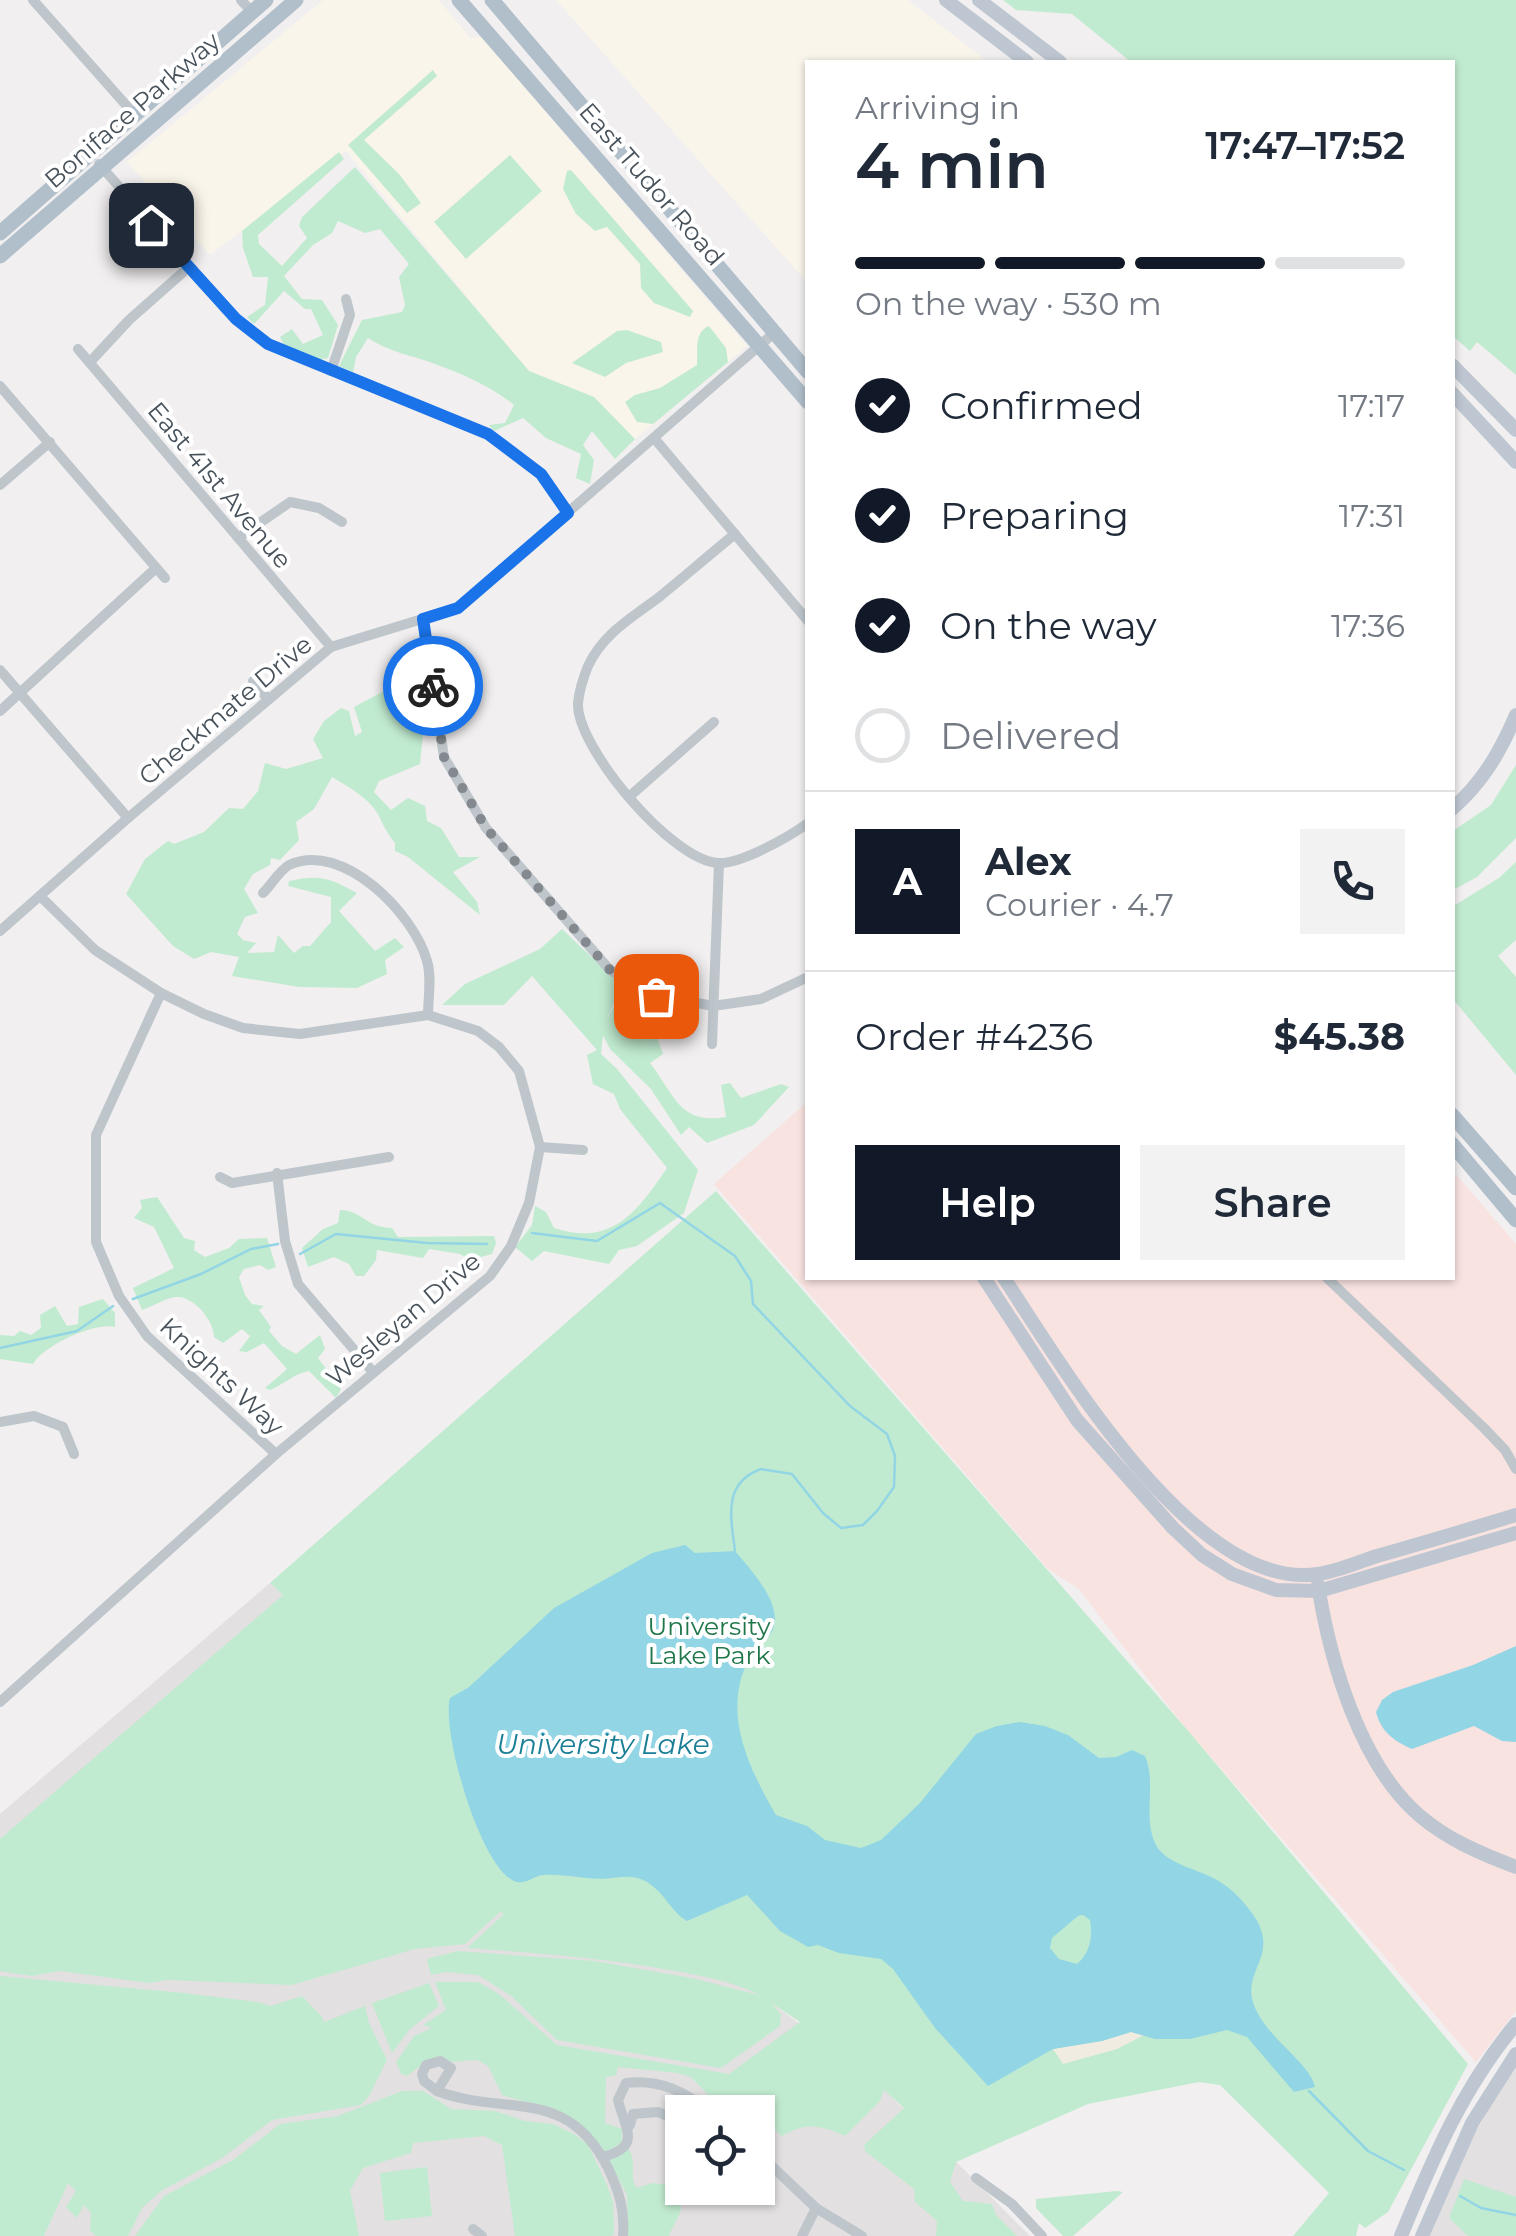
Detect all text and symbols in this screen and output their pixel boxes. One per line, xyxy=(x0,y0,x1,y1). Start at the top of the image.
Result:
street label: Boniface Parkway xyxy=(38,25,226,194)
text: Arriving in xyxy=(855,88,1020,127)
street label: East Tudor Road xyxy=(573,97,731,271)
text: 17:47–17:52 xyxy=(1205,122,1405,169)
text: 4 min xyxy=(855,125,1049,204)
pin xyxy=(109,183,194,268)
icon: home xyxy=(124,198,179,253)
text: On the way · 530 m xyxy=(855,284,1162,323)
icon: check xyxy=(855,378,910,433)
text: Confirmed xyxy=(940,382,1143,429)
text: 17:17 xyxy=(1338,386,1405,425)
street label: East 41st Avenue xyxy=(142,396,298,574)
icon: check xyxy=(855,488,910,543)
text: Preparing xyxy=(940,492,1129,539)
text: 17:31 xyxy=(1339,496,1405,535)
icon: check xyxy=(855,598,910,653)
text: On the way xyxy=(940,602,1157,649)
text: 17:36 xyxy=(1331,606,1405,645)
street label: Checkmate Drive xyxy=(132,629,318,791)
courier xyxy=(383,636,483,736)
icon: bike xyxy=(406,659,461,714)
text: Delivered xyxy=(940,712,1121,759)
button: phone xyxy=(1300,829,1405,934)
text: Alex xyxy=(985,838,1072,885)
text: A xyxy=(893,858,922,905)
text: Courier · 4.7 xyxy=(985,885,1174,924)
pin xyxy=(614,954,699,1039)
icon: bag xyxy=(629,969,684,1024)
text: Order #4236 xyxy=(855,1013,1093,1060)
text: $45.38 xyxy=(1274,1013,1405,1060)
button: Help xyxy=(855,1145,1120,1260)
button: Share xyxy=(1140,1145,1405,1260)
street label: Wesleyan Drive xyxy=(320,1246,486,1392)
street label: Knights Way xyxy=(154,1311,290,1441)
park label: University Lake Park xyxy=(647,1611,771,1670)
water label: University Lake xyxy=(496,1727,710,1761)
map controls xyxy=(665,2095,775,2205)
button: locate xyxy=(665,2095,775,2205)

